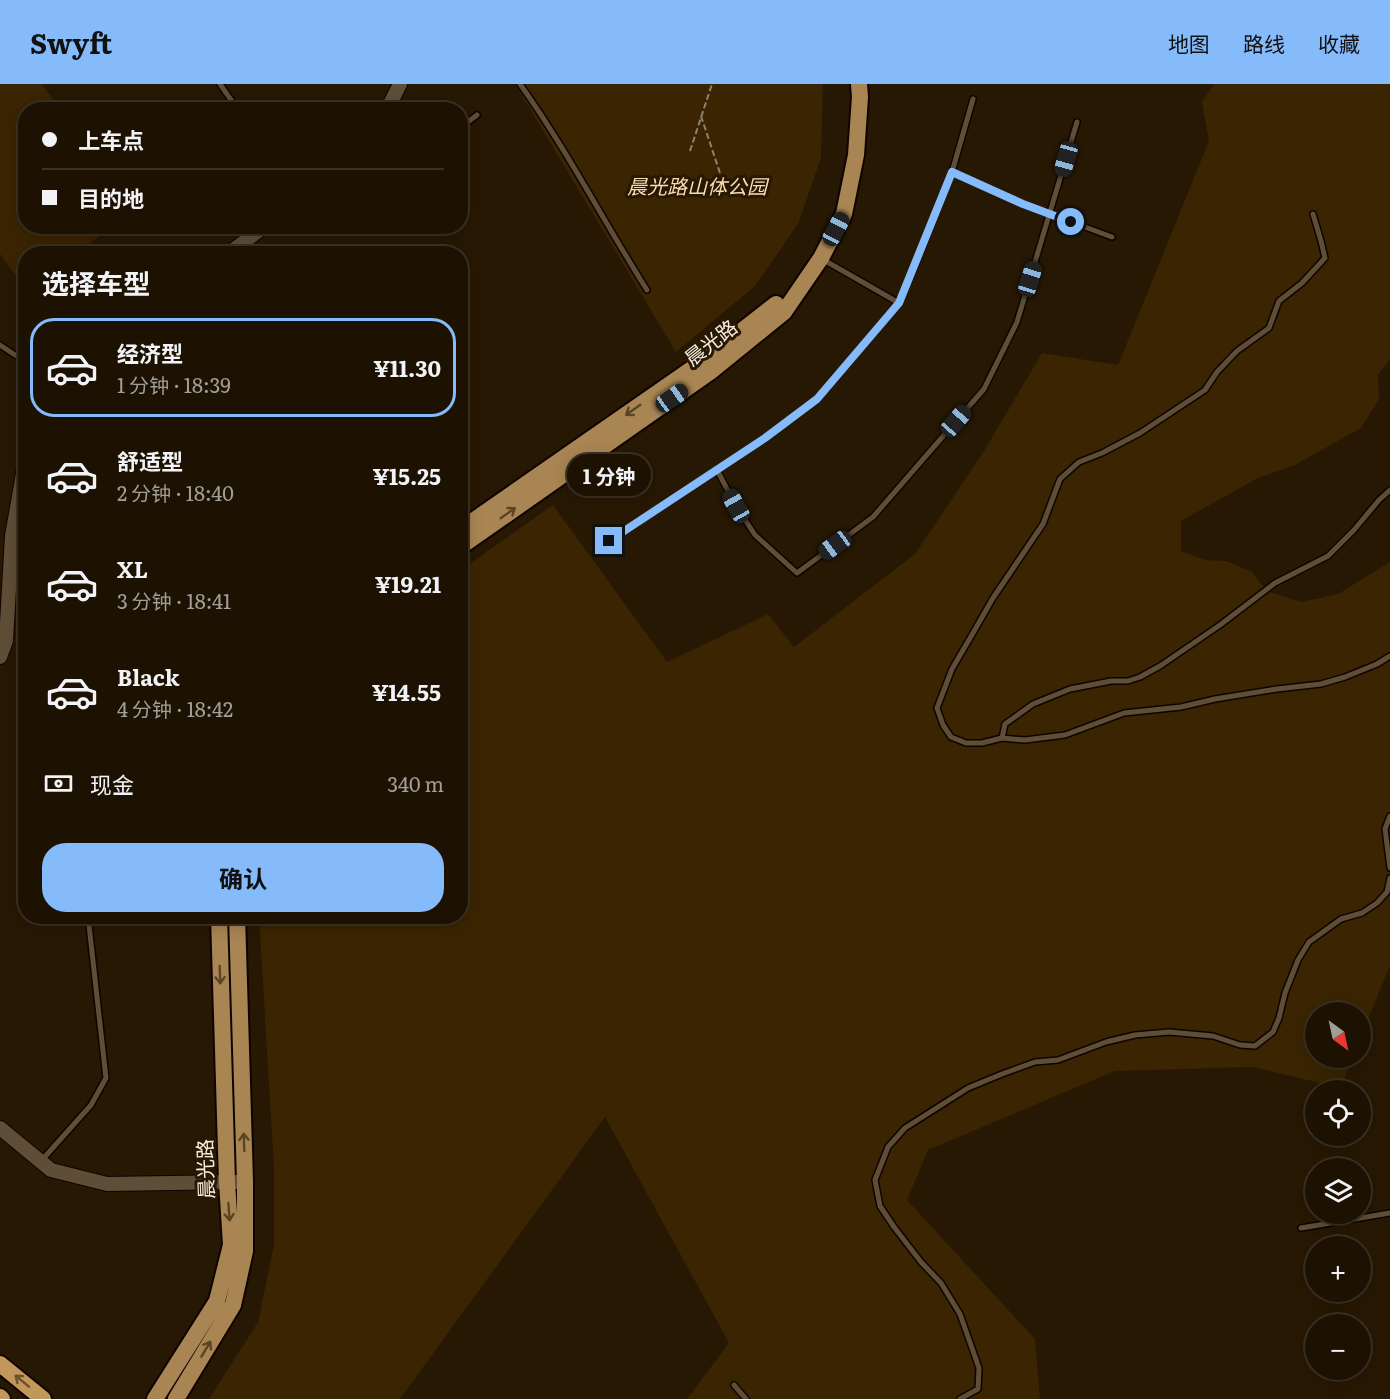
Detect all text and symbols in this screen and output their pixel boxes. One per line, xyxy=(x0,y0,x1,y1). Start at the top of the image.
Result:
text: Swyft xyxy=(30,21,112,63)
text: 地图 xyxy=(1168,27,1210,58)
text: 路线 xyxy=(1243,27,1285,58)
text: 收藏 xyxy=(1318,27,1360,58)
text: 上车点 xyxy=(78,123,144,156)
car xyxy=(1052,139,1080,179)
park label: 晨光路山体公园 xyxy=(627,170,770,200)
text: 目的地 xyxy=(78,181,144,214)
route start xyxy=(1057,208,1084,235)
car xyxy=(820,209,852,249)
car xyxy=(1016,259,1044,299)
text: 选择车型 xyxy=(42,262,150,302)
street label: 晨光路 xyxy=(677,311,743,372)
text: 经济型 xyxy=(117,336,183,369)
icon: car xyxy=(45,341,99,395)
text: ¥11.30 xyxy=(373,351,441,384)
text: 1 分钟 · 18:39 xyxy=(117,369,231,399)
car xyxy=(652,380,692,416)
car xyxy=(937,402,975,440)
one-way arrow xyxy=(626,404,642,416)
text: 舒适型 xyxy=(117,444,183,477)
icon: car xyxy=(45,449,99,503)
callout: 1 分钟 xyxy=(567,454,651,496)
text: ¥15.25 xyxy=(373,459,441,492)
text: 1 分钟 xyxy=(583,460,635,490)
text: 2 分钟 · 18:40 xyxy=(117,477,234,507)
car xyxy=(719,486,753,526)
one-way arrow xyxy=(500,507,516,519)
route end xyxy=(595,527,622,554)
car xyxy=(815,527,855,563)
text: XL xyxy=(117,552,148,585)
icon: car xyxy=(45,557,99,611)
text: ¥19.21 xyxy=(375,567,441,600)
text: 3 分钟 · 18:41 xyxy=(117,585,231,615)
text: Black xyxy=(117,660,179,693)
icon: car xyxy=(45,665,99,719)
text: ¥14.55 xyxy=(372,675,441,708)
text: 4 分钟 · 18:42 xyxy=(117,693,233,723)
icon: cash xyxy=(42,767,75,800)
text: 现金 xyxy=(90,767,134,800)
text: 340 m xyxy=(387,768,444,798)
button: 确认 xyxy=(42,843,444,912)
one-way arrow xyxy=(215,964,226,984)
north arrow xyxy=(1305,1002,1371,1068)
map controls xyxy=(1305,1002,1371,1380)
button: locate xyxy=(1305,1080,1371,1146)
one-way arrow xyxy=(238,1132,249,1152)
street label: 晨光路 xyxy=(188,1139,220,1200)
button: layers xyxy=(1305,1158,1371,1224)
one-way arrow xyxy=(224,1201,235,1221)
button: + xyxy=(1305,1236,1371,1302)
button: − xyxy=(1305,1314,1371,1380)
one-way arrow xyxy=(201,1341,213,1358)
one-way arrow xyxy=(14,1375,30,1388)

